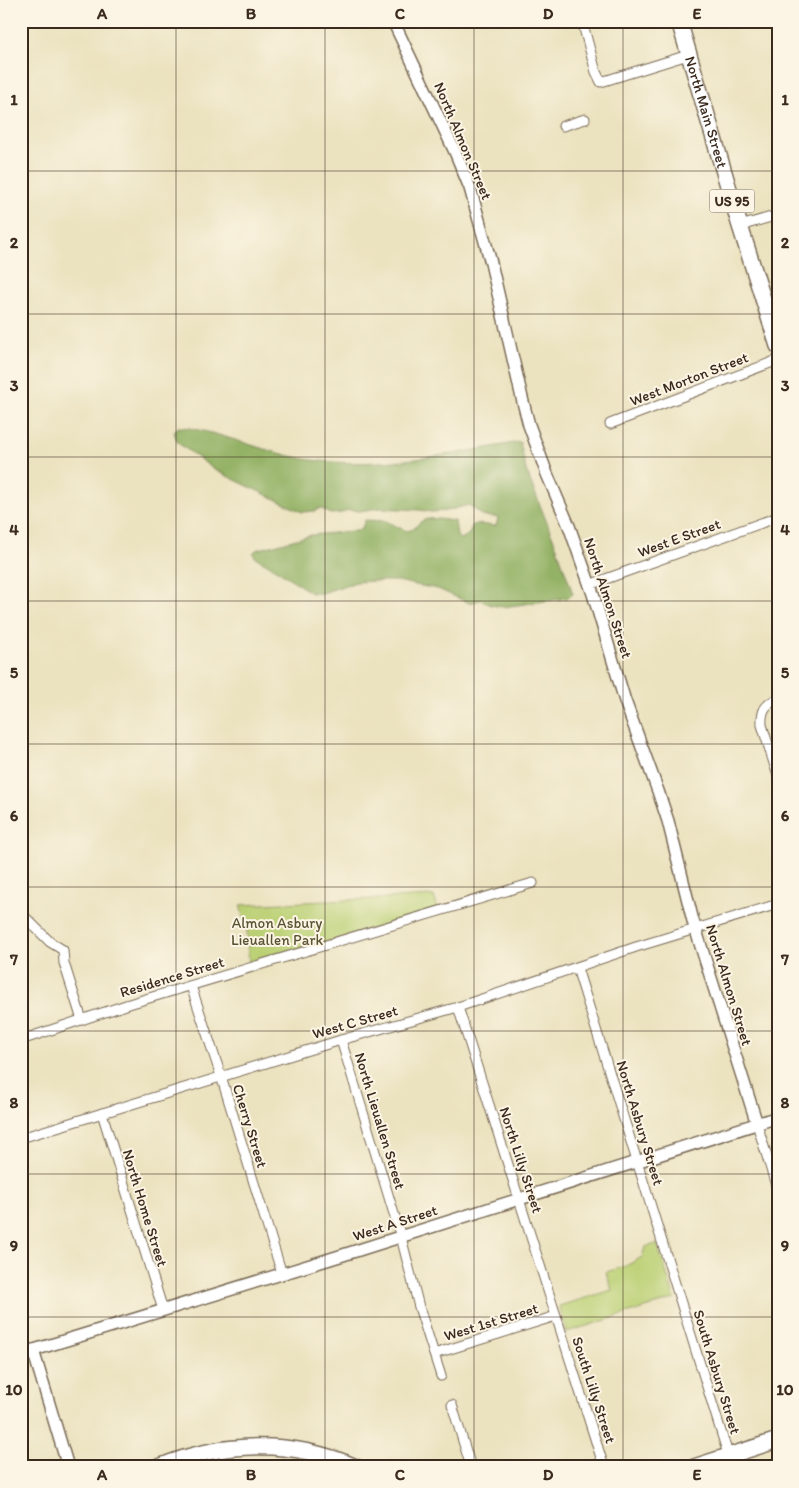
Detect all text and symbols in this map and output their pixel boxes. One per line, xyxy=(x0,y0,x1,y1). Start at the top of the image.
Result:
text: A xyxy=(96,4,108,23)
text: B xyxy=(246,4,257,23)
text: C xyxy=(395,4,406,23)
text: D xyxy=(543,4,554,23)
text: E xyxy=(693,4,702,23)
street label: North Main Street xyxy=(681,54,731,171)
street label: North Almon Street xyxy=(430,80,496,203)
text: 1 xyxy=(10,90,18,109)
text: 1 xyxy=(781,90,789,109)
road number: US 95 xyxy=(710,190,754,212)
text: 2 xyxy=(10,233,19,252)
text: 2 xyxy=(781,233,790,252)
street label: West Morton Street xyxy=(627,348,751,410)
text: 3 xyxy=(10,376,19,395)
text: 3 xyxy=(781,376,790,395)
street label: West E Street xyxy=(635,515,723,561)
text: 4 xyxy=(9,520,19,539)
text: 4 xyxy=(780,520,790,539)
street label: North Almon Street xyxy=(580,535,636,661)
text: 5 xyxy=(10,663,19,682)
text: 5 xyxy=(781,663,790,682)
text: 6 xyxy=(10,806,19,825)
text: 6 xyxy=(781,806,790,825)
park label: Almon Asbury Lieuallen Park xyxy=(231,914,323,949)
street label: North Almon Street xyxy=(702,922,756,1048)
text: 7 xyxy=(9,950,18,969)
text: 7 xyxy=(780,950,789,969)
street label: Residence Street xyxy=(118,953,227,1001)
street label: West C Street xyxy=(310,1001,400,1043)
street label: North Lieuallen Street xyxy=(351,1050,410,1192)
street label: North Asbury Street xyxy=(612,1059,668,1188)
street label: Cherry Street xyxy=(229,1082,271,1170)
text: 8 xyxy=(10,1093,19,1112)
text: 8 xyxy=(781,1093,790,1112)
street label: North Lilly Street xyxy=(495,1105,547,1216)
street label: North Home Street xyxy=(119,1147,172,1269)
street label: West A Street xyxy=(350,1201,440,1245)
text: 9 xyxy=(10,1236,18,1255)
text: 9 xyxy=(781,1236,789,1255)
street label: West 1st Street xyxy=(442,1299,541,1345)
street label: South Asbury Street xyxy=(690,1308,745,1437)
street label: South Lilly Street xyxy=(568,1334,620,1446)
text: 10 xyxy=(5,1380,23,1399)
text: 10 xyxy=(776,1380,794,1399)
text: A xyxy=(96,1465,108,1484)
text: B xyxy=(246,1465,257,1484)
text: C xyxy=(395,1465,406,1484)
text: D xyxy=(543,1465,554,1484)
text: E xyxy=(693,1465,702,1484)

